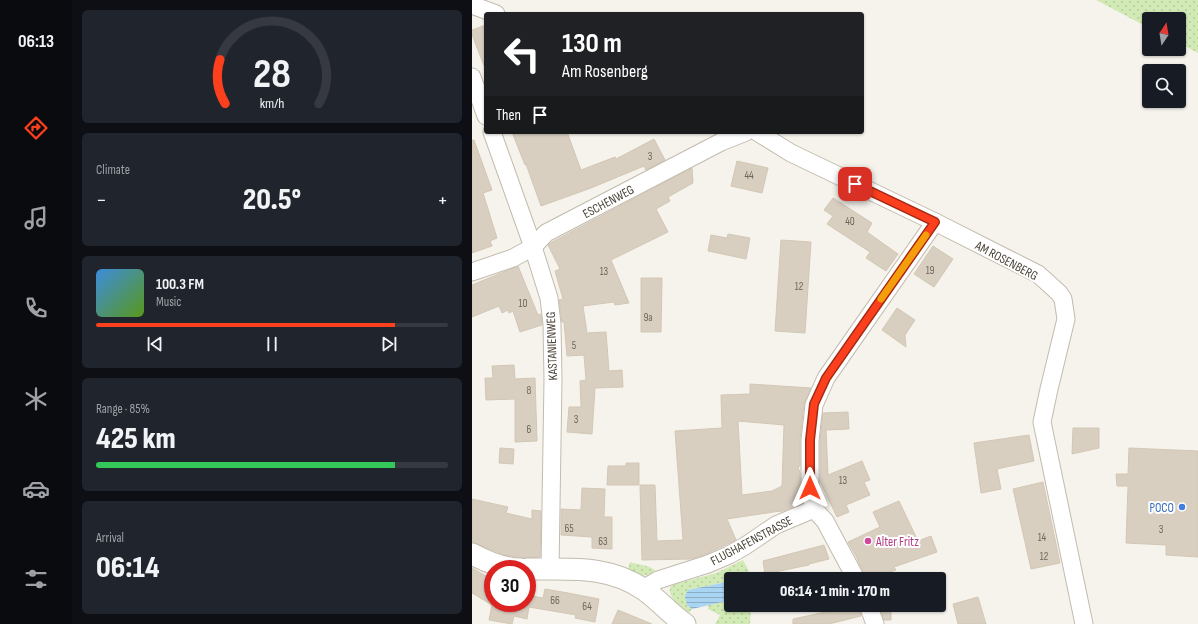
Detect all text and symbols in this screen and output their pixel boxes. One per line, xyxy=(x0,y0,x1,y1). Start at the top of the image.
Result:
north arrow xyxy=(1142,12,1186,56)
map controls xyxy=(1142,12,1186,108)
text: 130 m xyxy=(562,27,622,60)
icon: left xyxy=(496,28,548,80)
text: 06:13 xyxy=(18,31,54,52)
text: 28 xyxy=(253,50,291,99)
text: Am Rosenberg xyxy=(562,61,648,82)
button: search xyxy=(1142,64,1186,108)
text: km/h xyxy=(260,95,284,112)
icon: arrive xyxy=(529,104,551,126)
text: Then xyxy=(496,106,521,125)
icon: directions xyxy=(22,114,50,142)
house number: 3 xyxy=(648,150,653,163)
text: Climate xyxy=(96,162,130,178)
pin xyxy=(838,167,872,201)
house number: 44 xyxy=(744,169,754,182)
icon: arrive xyxy=(844,173,866,195)
text: 20.5° xyxy=(243,182,301,218)
street label: ESCHENWEG xyxy=(580,182,637,222)
text: − xyxy=(96,187,107,214)
text: + xyxy=(437,187,448,214)
icon: music xyxy=(22,204,50,232)
house number: 40 xyxy=(845,215,855,228)
street label: AM ROSENBERG xyxy=(972,237,1041,284)
house number: 19 xyxy=(926,264,934,277)
house number: 13 xyxy=(600,265,609,278)
text: 100.3 FM xyxy=(156,275,204,294)
house number: 12 xyxy=(795,280,804,293)
icon: phone xyxy=(22,294,50,322)
text: Music xyxy=(156,294,181,310)
house number: 10 xyxy=(519,297,527,310)
street label: KASTANIENWEG xyxy=(543,311,561,381)
house number: 9a xyxy=(643,311,653,324)
icon: previous xyxy=(144,333,166,355)
icon: pause xyxy=(261,333,283,355)
icon: next xyxy=(378,333,400,355)
house number: 5 xyxy=(572,339,576,352)
house number: 8 xyxy=(527,384,532,397)
icon: climate xyxy=(22,385,50,413)
text: Range · 85% xyxy=(96,401,150,417)
house number: 3 xyxy=(574,413,579,426)
text: 425 km xyxy=(96,421,176,457)
house number: 6 xyxy=(527,423,532,436)
position arrow xyxy=(789,467,831,509)
house number: 13 xyxy=(839,474,848,487)
icon: car xyxy=(22,475,50,503)
place label: POCO xyxy=(1149,500,1174,516)
marker: POCO xyxy=(1177,502,1187,512)
street label: FLUGHAFENSTRASSE xyxy=(708,513,795,569)
house number: 65 xyxy=(564,522,574,535)
house number: 3 xyxy=(1159,523,1164,536)
text: Arrival xyxy=(96,530,124,546)
house number: 14 xyxy=(1038,531,1047,544)
place label: Alter Fritz xyxy=(875,534,919,550)
house number: 63 xyxy=(598,535,608,548)
marker: Alter Fritz xyxy=(863,536,873,546)
text: 06:14 xyxy=(96,550,160,586)
house number: 12 xyxy=(1040,550,1049,563)
speed limit sign: 30 xyxy=(484,560,536,612)
icon: filters xyxy=(22,565,50,593)
text: 06:14 · 1 min · 170 m xyxy=(780,582,890,601)
house number: 66 xyxy=(550,594,560,607)
house number: 64 xyxy=(582,600,592,613)

